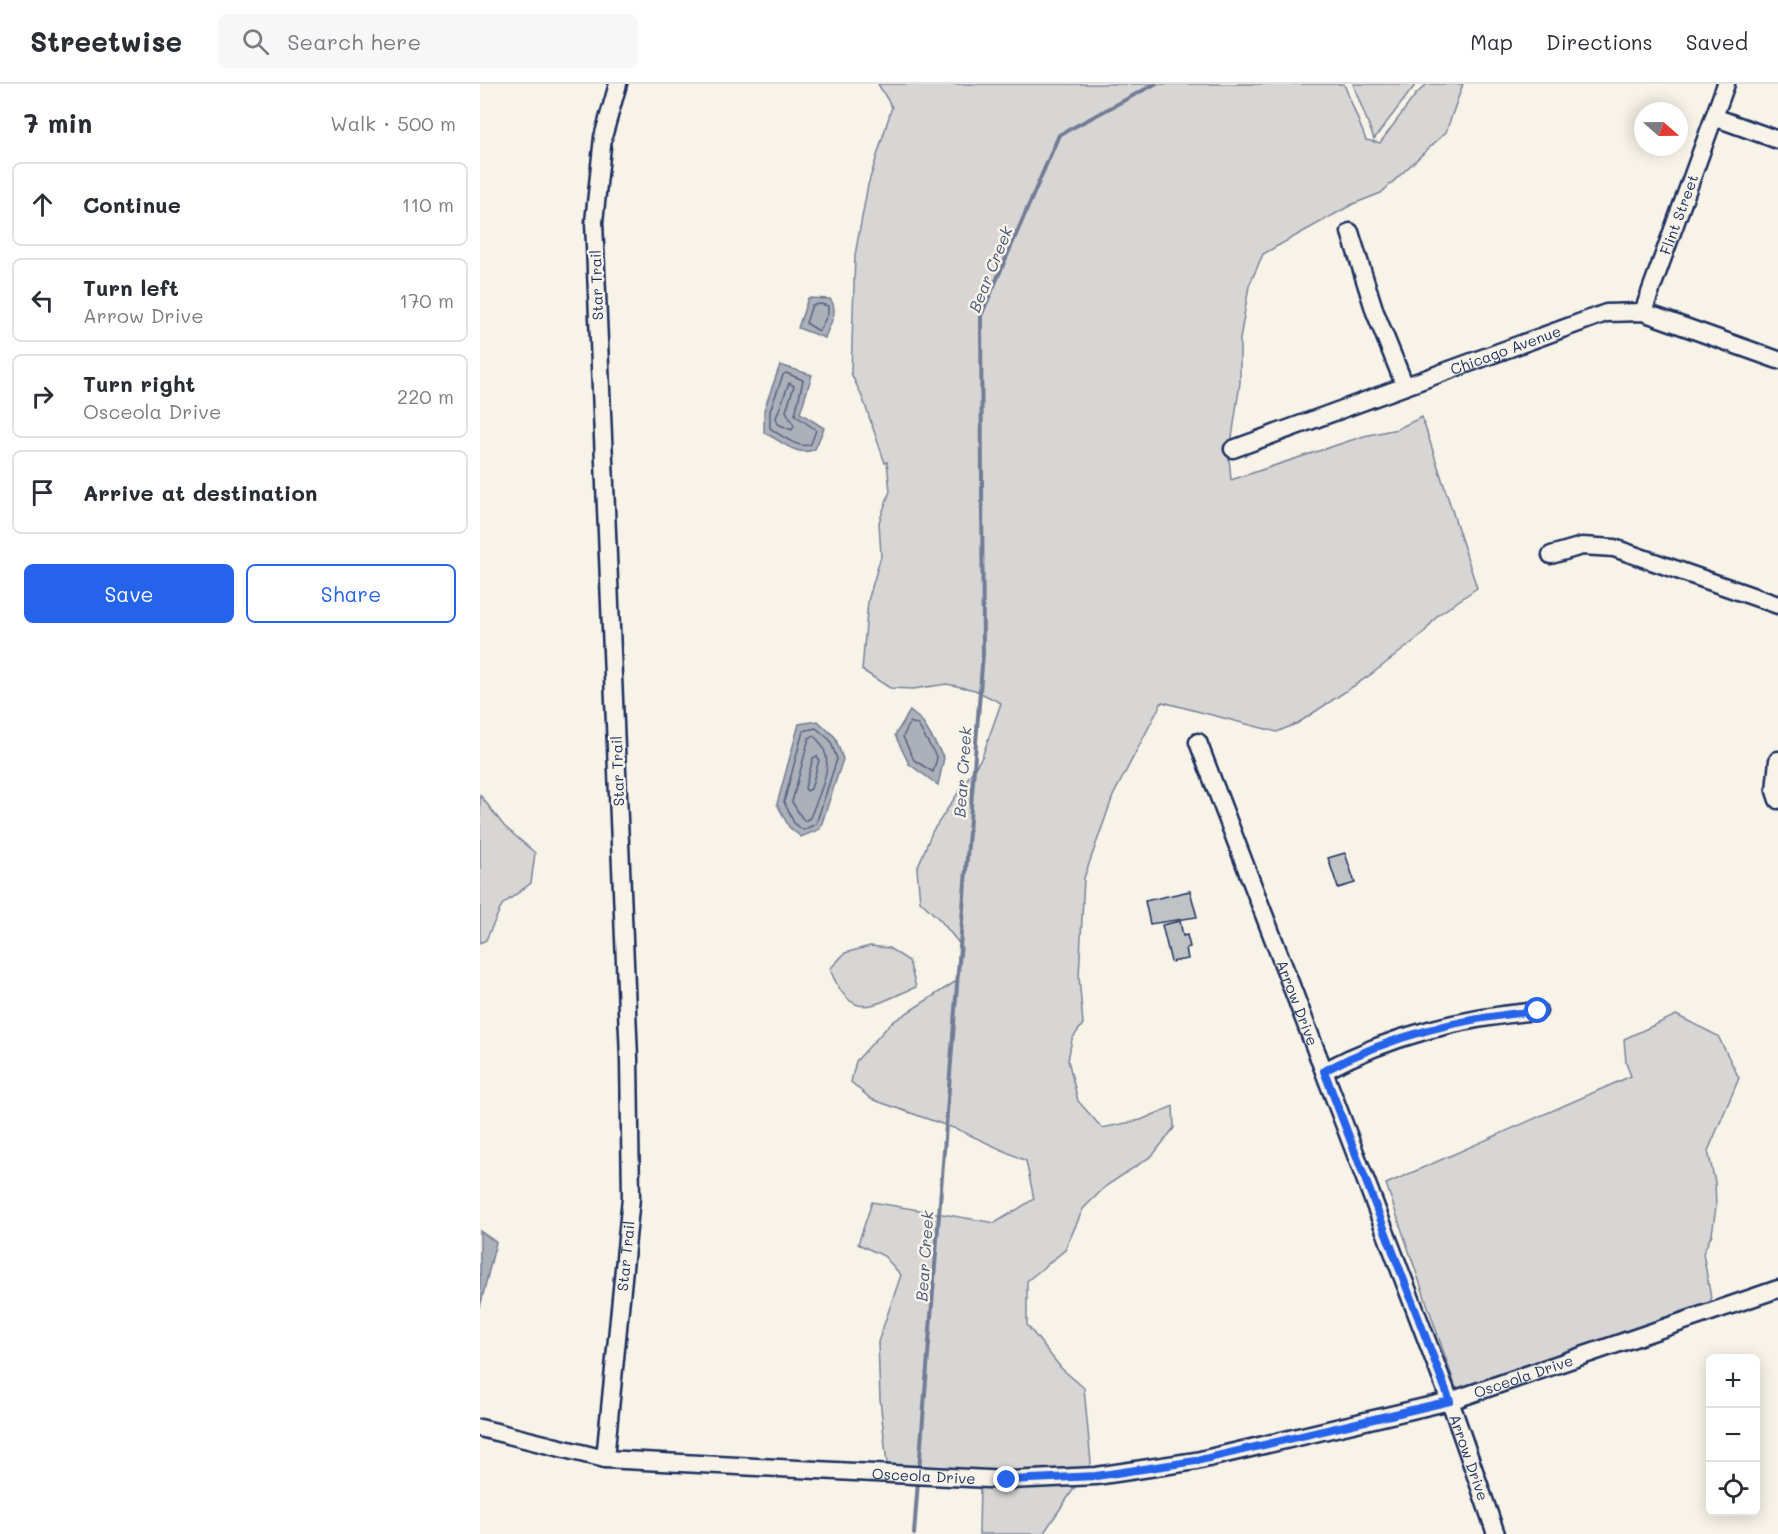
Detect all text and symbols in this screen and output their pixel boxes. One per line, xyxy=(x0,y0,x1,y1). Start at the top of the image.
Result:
search box xyxy=(218,14,638,68)
text: Streetwise xyxy=(30,23,182,59)
icon: search xyxy=(239,25,272,58)
text: Search here xyxy=(287,27,421,56)
text: Map xyxy=(1470,28,1513,55)
text: Directions xyxy=(1546,28,1653,55)
text: Saved xyxy=(1686,28,1748,55)
north arrow xyxy=(1634,102,1688,156)
text: 7 min xyxy=(24,106,92,140)
text: Walk · 500 m xyxy=(330,110,456,136)
street label: Flint Street xyxy=(1655,171,1702,257)
icon: ahead xyxy=(26,188,59,221)
text: Continue xyxy=(83,190,181,219)
text: 110 m xyxy=(401,191,454,217)
water label: Bear Creek xyxy=(963,223,1017,315)
street label: Star Trail xyxy=(585,250,607,320)
text: Turn left xyxy=(83,273,179,302)
icon: left xyxy=(26,284,59,317)
text: 170 m xyxy=(399,287,454,313)
text: Arrow Drive xyxy=(83,302,204,328)
street label: Chicago Avenue xyxy=(1447,320,1564,379)
text: Turn right xyxy=(83,369,195,398)
icon: right xyxy=(26,380,59,413)
text: 220 m xyxy=(397,383,454,409)
text: Osceola Drive xyxy=(83,398,221,424)
icon: arrive xyxy=(26,476,59,509)
text: Arrive at destination xyxy=(83,478,318,507)
button: Save xyxy=(24,564,234,623)
button: Share xyxy=(246,564,456,623)
water label: Bear Creek xyxy=(948,726,976,818)
street label: Star Trail xyxy=(606,736,628,806)
street label: Arrow Drive xyxy=(1272,957,1323,1048)
route start xyxy=(1524,997,1550,1023)
water label: Bear Creek xyxy=(910,1210,938,1302)
street label: Star Trail xyxy=(612,1220,639,1292)
street label: Osceola Drive xyxy=(1471,1350,1576,1402)
map controls xyxy=(1706,1354,1760,1516)
button: + xyxy=(1706,1354,1760,1408)
button: − xyxy=(1706,1408,1760,1462)
street label: Arrow Drive xyxy=(1445,1411,1494,1503)
button: locate xyxy=(1706,1462,1760,1516)
street label: Osceola Drive xyxy=(871,1463,976,1488)
route end xyxy=(993,1466,1019,1492)

